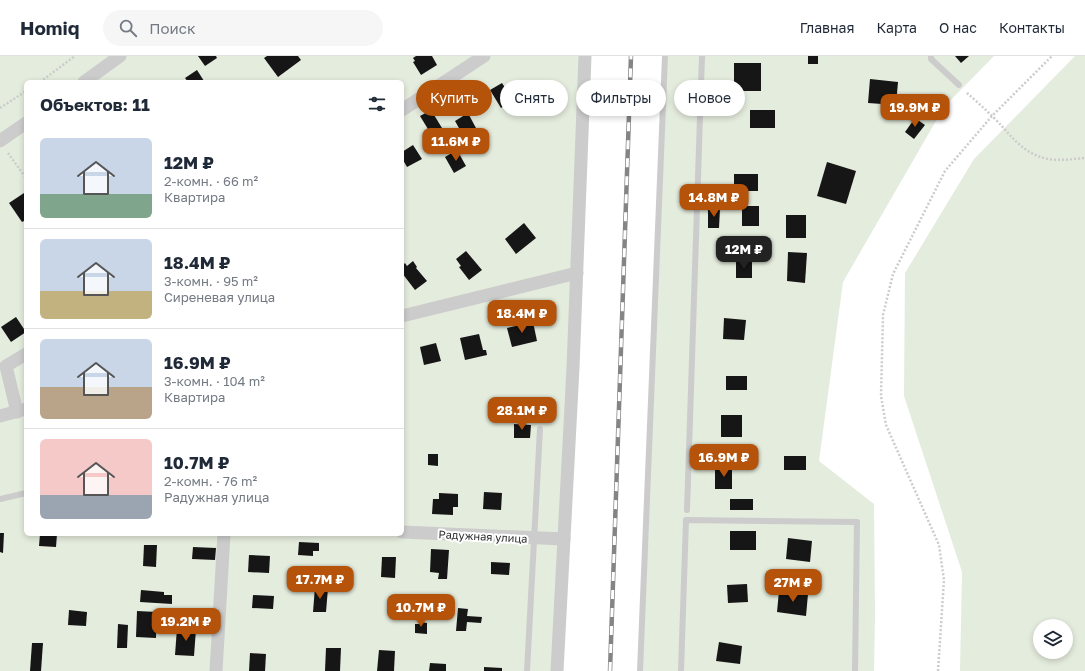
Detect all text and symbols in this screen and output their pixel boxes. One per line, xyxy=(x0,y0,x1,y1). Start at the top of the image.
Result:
search box xyxy=(103,10,383,46)
text: Homiq xyxy=(20,16,79,39)
icon: search xyxy=(117,17,139,39)
text: Поиск xyxy=(149,19,196,37)
text: Главная xyxy=(800,19,854,36)
text: Карта xyxy=(876,19,917,36)
text: О нас xyxy=(939,19,977,36)
text: Контакты xyxy=(999,19,1065,36)
chip: Купить xyxy=(416,80,492,116)
chip: Снять xyxy=(500,80,568,116)
chip: Фильтры xyxy=(576,80,666,116)
chip: Новое xyxy=(674,80,745,116)
icon: filters xyxy=(366,93,388,115)
text: Объектов: 11 xyxy=(40,94,150,115)
pin: 19.9M ₽ xyxy=(878,94,952,128)
text: 19.9M ₽ xyxy=(890,99,940,115)
pin: 11.6M ₽ xyxy=(419,128,493,162)
text: 11.6M ₽ xyxy=(431,133,481,149)
text: 12M ₽ xyxy=(164,152,214,173)
icon: home xyxy=(72,154,120,202)
text: 2-комн. · 66 m² xyxy=(164,173,258,189)
pin: 14.8M ₽ xyxy=(677,184,751,218)
text: Квартира xyxy=(164,189,225,205)
text: 14.8M ₽ xyxy=(689,189,739,205)
pin: 12M ₽ xyxy=(716,236,772,270)
text: 12M ₽ xyxy=(725,241,763,257)
text: 18.4M ₽ xyxy=(164,252,231,273)
icon: home xyxy=(72,255,120,303)
text: 3-комн. · 95 m² xyxy=(164,273,258,289)
text: Сиреневая улица xyxy=(164,289,275,305)
pin: 18.4M ₽ xyxy=(485,300,559,334)
text: 18.4M ₽ xyxy=(497,305,547,321)
text: 16.9M ₽ xyxy=(164,352,231,373)
icon: home xyxy=(72,355,120,403)
text: 3-комн. · 104 m² xyxy=(164,373,265,389)
text: Квартира xyxy=(164,389,225,405)
pin: 28.1M ₽ xyxy=(485,397,559,431)
text: 28.1M ₽ xyxy=(497,402,547,418)
pin: 16.9M ₽ xyxy=(687,444,761,478)
text: 16.9M ₽ xyxy=(699,449,749,465)
text: 10.7M ₽ xyxy=(164,452,229,473)
icon: home xyxy=(72,455,120,503)
text: 2-комн. · 76 m² xyxy=(164,473,257,489)
text: Радужная улица xyxy=(164,489,269,505)
street label: Радужная улица xyxy=(438,527,528,545)
pin: 17.7M ₽ xyxy=(283,566,357,600)
pin: 27M ₽ xyxy=(765,569,821,603)
text: 17.7M ₽ xyxy=(296,571,344,587)
text: 27M ₽ xyxy=(774,574,812,590)
pin: 10.7M ₽ xyxy=(384,594,458,628)
text: 10.7M ₽ xyxy=(396,599,446,615)
pin: 19.2M ₽ xyxy=(149,608,223,642)
text: 19.2M ₽ xyxy=(161,613,211,629)
map controls xyxy=(1033,619,1073,659)
button: layers xyxy=(1033,619,1073,659)

